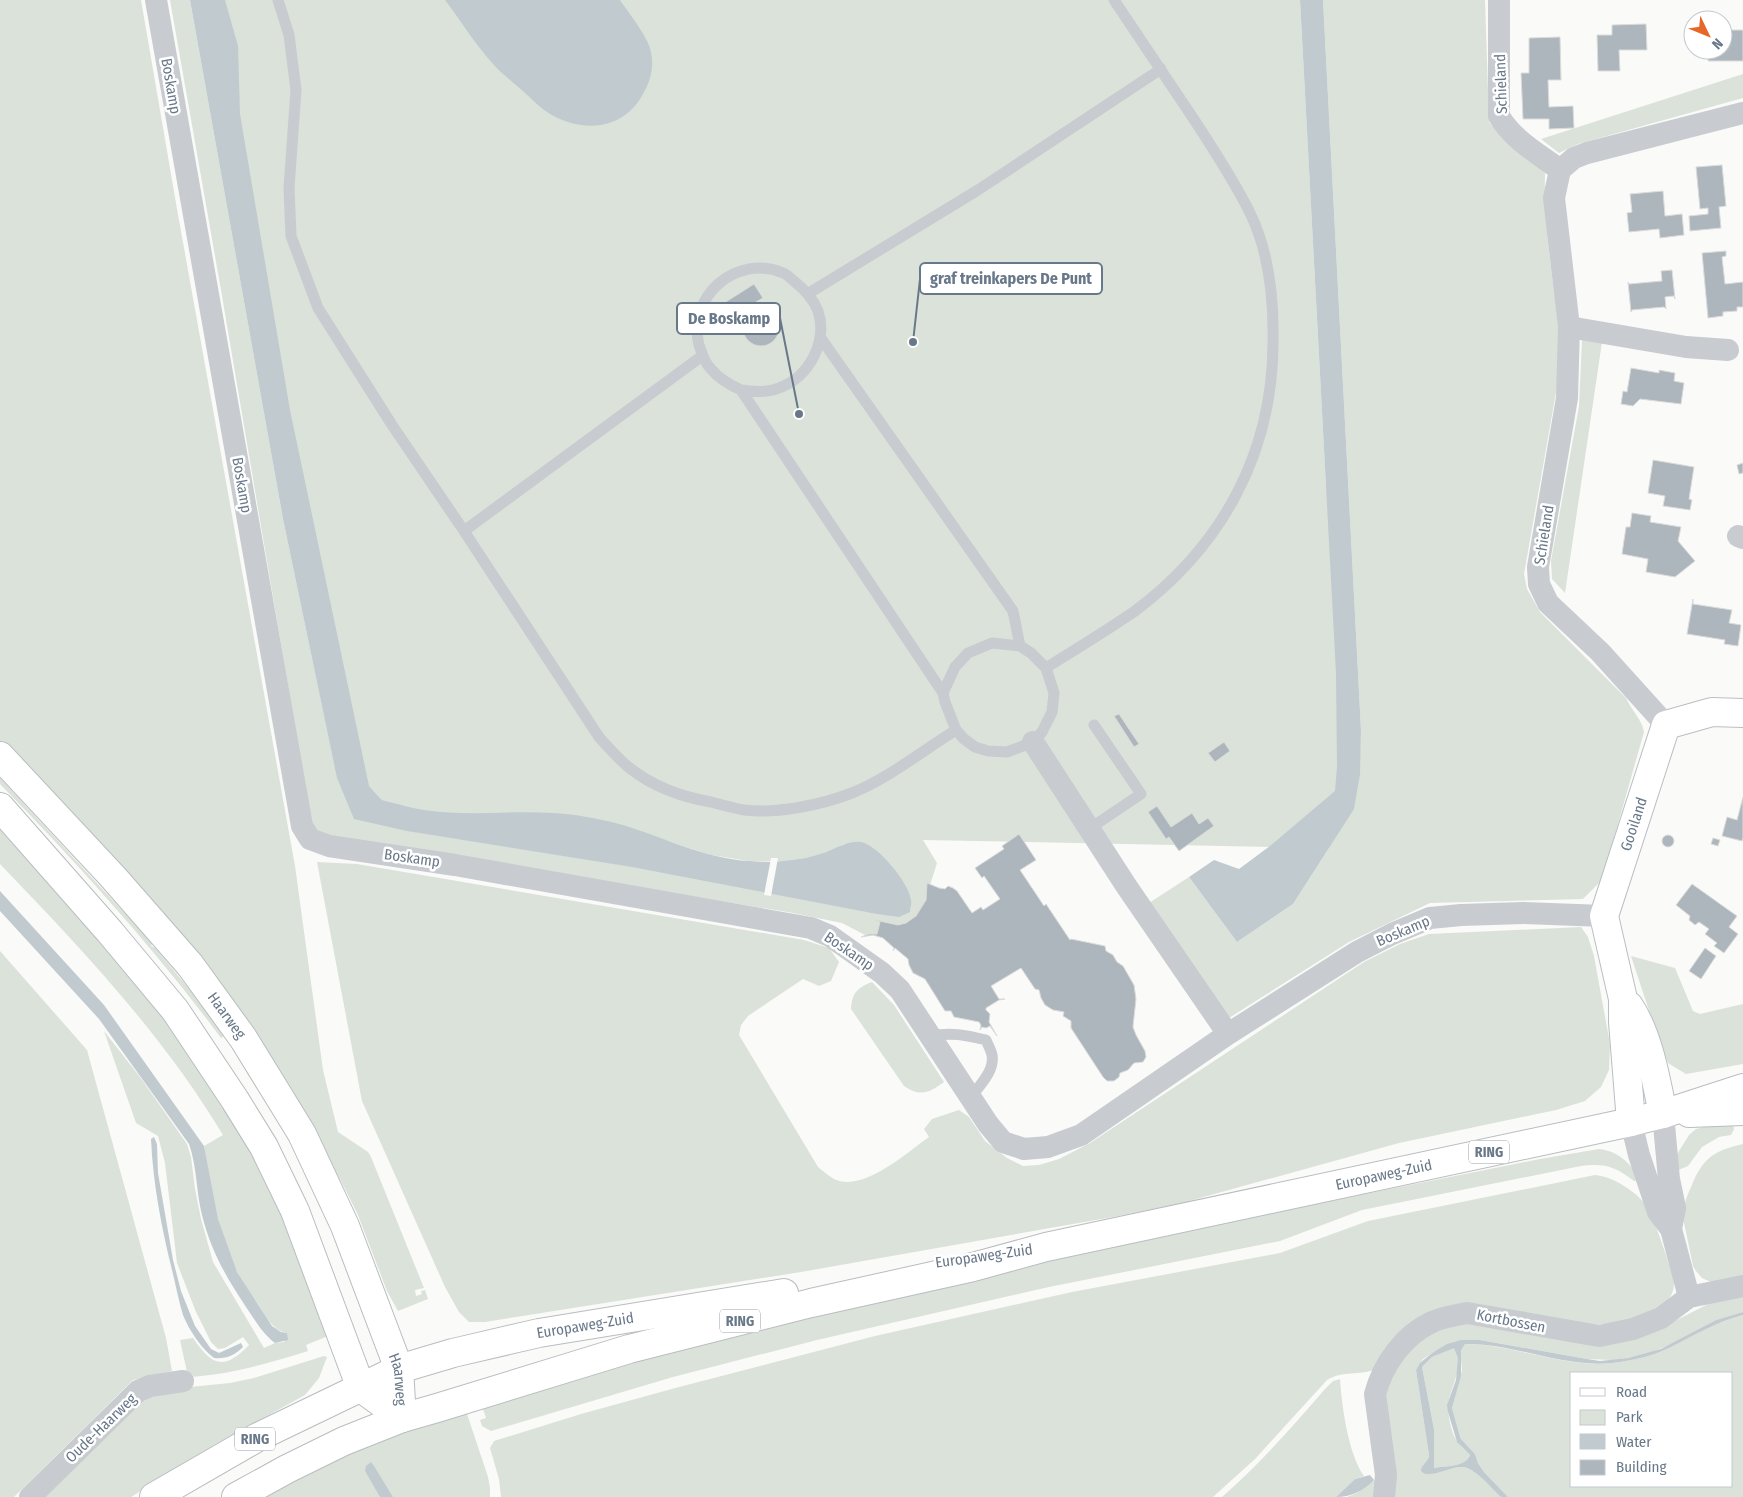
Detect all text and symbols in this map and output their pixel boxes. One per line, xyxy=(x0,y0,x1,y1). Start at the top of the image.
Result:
north arrow xyxy=(1683,10,1733,60)
text: N xyxy=(1708,35,1726,52)
street label: Schieland xyxy=(1491,54,1511,114)
street label: Boskamp xyxy=(157,57,185,115)
callout: graf treinkapers De Punt xyxy=(920,263,1102,294)
text: graf treinkapers De Punt xyxy=(930,269,1092,288)
callout: De Boskamp xyxy=(677,303,780,334)
text: De Boskamp xyxy=(688,309,770,328)
street label: Boskamp xyxy=(228,456,256,514)
street label: Schieland xyxy=(1530,504,1558,566)
street label: Gooiland xyxy=(1617,795,1651,853)
street label: Boskamp xyxy=(383,845,441,871)
street label: Boskamp xyxy=(1374,912,1432,950)
street label: Boskamp xyxy=(821,928,877,974)
street label: Haarweg xyxy=(204,989,250,1042)
road number: RING xyxy=(1469,1140,1509,1164)
street label: Europaweg-Zuid xyxy=(1334,1156,1434,1194)
street label: Europaweg-Zuid xyxy=(934,1240,1034,1272)
street label: Kortbossen xyxy=(1475,1306,1547,1336)
street label: Europaweg-Zuid xyxy=(535,1309,635,1342)
road number: RING xyxy=(720,1310,760,1332)
street label: Haarweg xyxy=(385,1350,410,1406)
legend xyxy=(1570,1372,1733,1487)
text: Road xyxy=(1616,1383,1647,1401)
street label: Oude-Haarweg xyxy=(62,1390,140,1466)
text: Park xyxy=(1616,1408,1643,1426)
road number: RING xyxy=(235,1428,275,1450)
text: Water xyxy=(1616,1433,1652,1451)
text: Building xyxy=(1616,1458,1667,1476)

